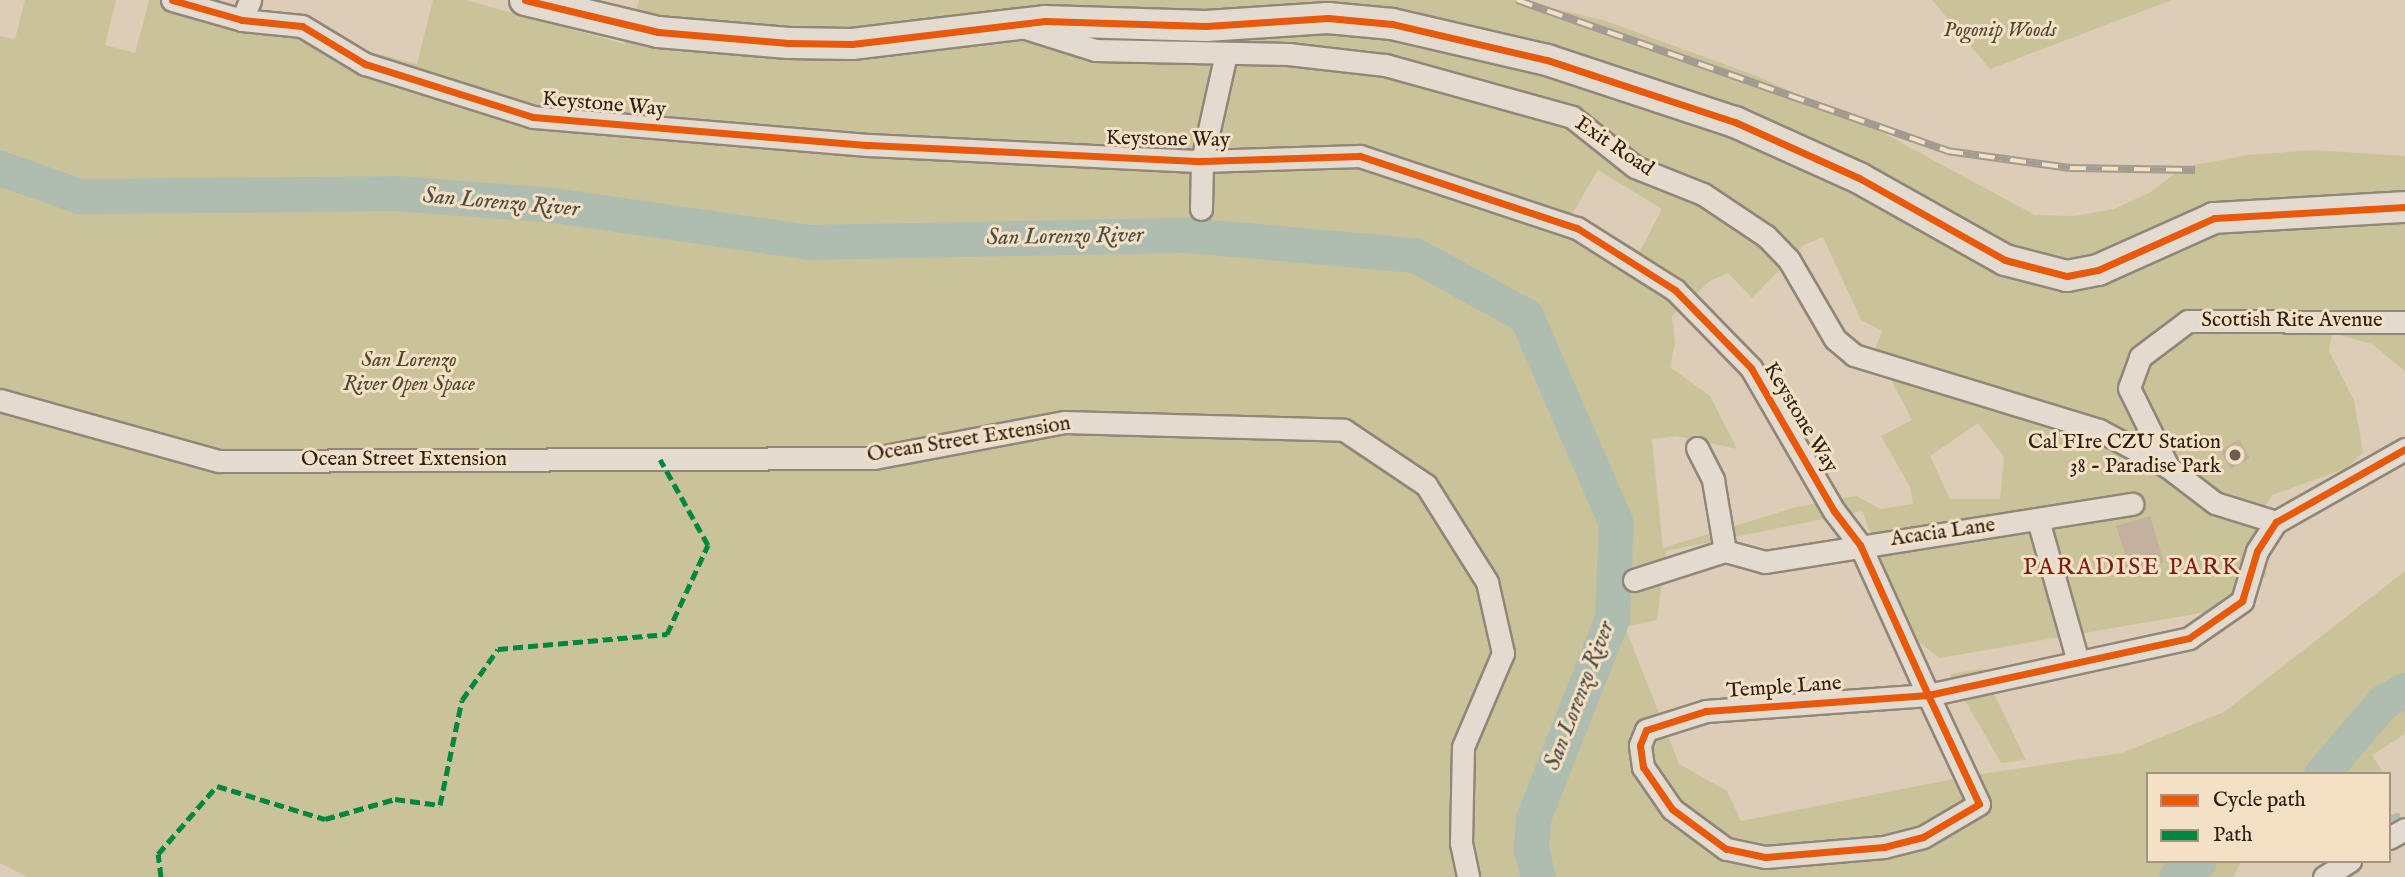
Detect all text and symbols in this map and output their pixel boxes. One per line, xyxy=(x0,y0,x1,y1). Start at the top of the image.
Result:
park label: Pogonip Woods xyxy=(1943,18,2057,44)
street label: Keystone Way xyxy=(541,87,667,123)
street label: Exit Road xyxy=(1570,112,1658,182)
street label: Keystone Way xyxy=(1106,126,1230,154)
water label: San Lorenzo River xyxy=(422,182,580,224)
water label: San Lorenzo River xyxy=(986,222,1144,252)
street label: Scottish Rite Avenue xyxy=(2201,308,2383,334)
park label: San Lorenzo River Open Space xyxy=(343,348,475,398)
street label: Keystone Way xyxy=(1757,358,1843,478)
street label: Ocean Street Extension xyxy=(865,411,1073,469)
place label: Cal FIre CZU Station 38 - Paradise Park xyxy=(2028,430,2221,480)
street label: Ocean Street Extension xyxy=(301,447,507,473)
marker: Cal FIre CZU Station 38 - Paradise Park xyxy=(2227,447,2243,463)
street label: Acacia Lane xyxy=(1889,513,1997,553)
district label: PARADISE PARK xyxy=(2024,554,2240,582)
water label: San Lorenzo River xyxy=(1539,618,1621,774)
street label: Temple Lane xyxy=(1726,671,1842,705)
legend xyxy=(2146,772,2391,863)
text: Cycle path xyxy=(2213,787,2306,814)
text: Path xyxy=(2213,822,2252,849)

